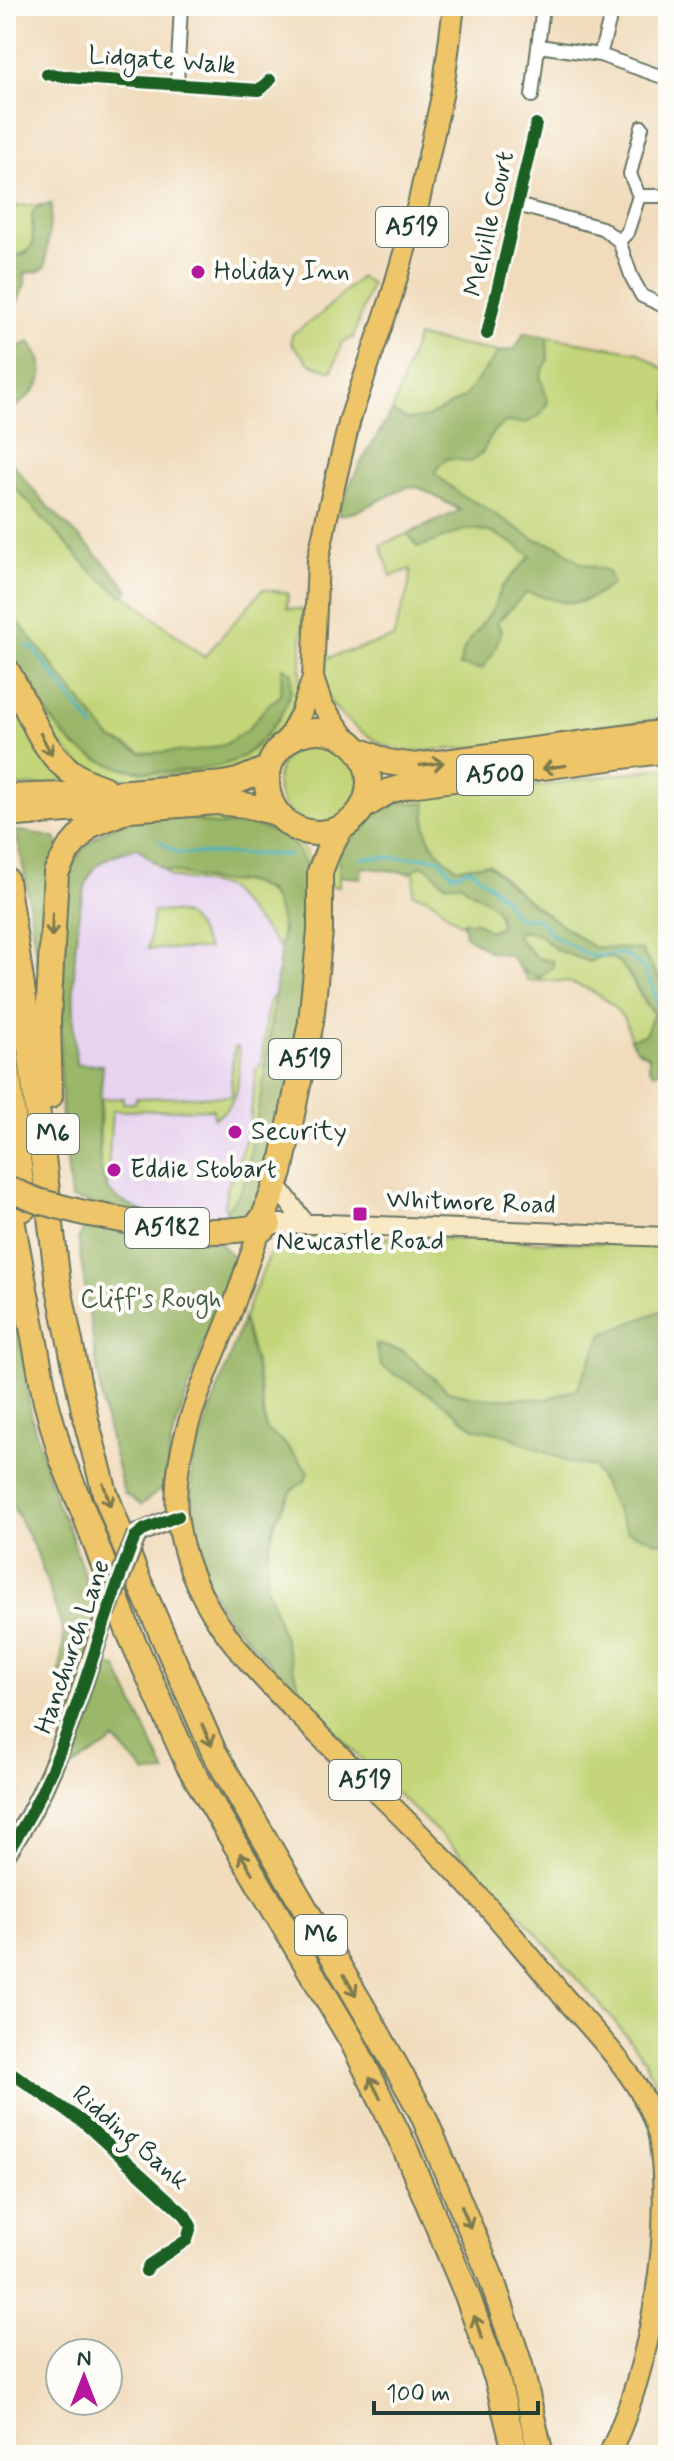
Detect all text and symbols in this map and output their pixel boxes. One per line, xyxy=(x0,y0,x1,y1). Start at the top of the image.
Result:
street label: Lidgate Walk xyxy=(87,39,237,85)
street label: Melville Court xyxy=(457,148,523,300)
road number: A519 xyxy=(376,207,448,247)
place label: Holiday Inn xyxy=(214,255,350,289)
marker: Holiday Inn xyxy=(189,263,207,281)
one-way arrow xyxy=(39,732,55,755)
road number: A500 xyxy=(457,755,533,795)
one-way arrow xyxy=(418,756,445,771)
one-way arrow xyxy=(542,760,568,775)
one-way arrow xyxy=(44,911,59,937)
road number: A519 xyxy=(269,1039,341,1079)
road number: M6 xyxy=(27,1114,79,1154)
place label: Security xyxy=(251,1115,347,1149)
marker: Security xyxy=(226,1123,244,1141)
place label: Eddie Stobart xyxy=(130,1153,277,1187)
marker: Eddie Stobart xyxy=(105,1161,123,1179)
street label: Whitmore Road xyxy=(386,1183,556,1223)
marker: Newcastle Road xyxy=(351,1205,369,1223)
road number: A5182 xyxy=(125,1208,209,1248)
place label: Newcastle Road xyxy=(276,1225,444,1259)
park label: Cliff's Rough xyxy=(80,1283,222,1319)
one-way arrow xyxy=(100,1483,115,1508)
street label: Hanchurch Lane xyxy=(27,1555,119,1739)
one-way arrow xyxy=(200,1722,215,1747)
road number: A519 xyxy=(329,1760,401,1800)
one-way arrow xyxy=(238,1851,253,1875)
road number: M6 xyxy=(295,1915,347,1955)
one-way arrow xyxy=(342,1973,358,1996)
one-way arrow xyxy=(367,2077,382,2101)
street label: Ridding Bank xyxy=(62,2078,196,2201)
one-way arrow xyxy=(459,2204,474,2229)
one-way arrow xyxy=(470,2314,485,2339)
north arrow xyxy=(44,2337,124,2417)
text: N xyxy=(77,2345,91,2373)
scale bar xyxy=(374,2365,538,2415)
text: 100 m xyxy=(386,2379,450,2410)

